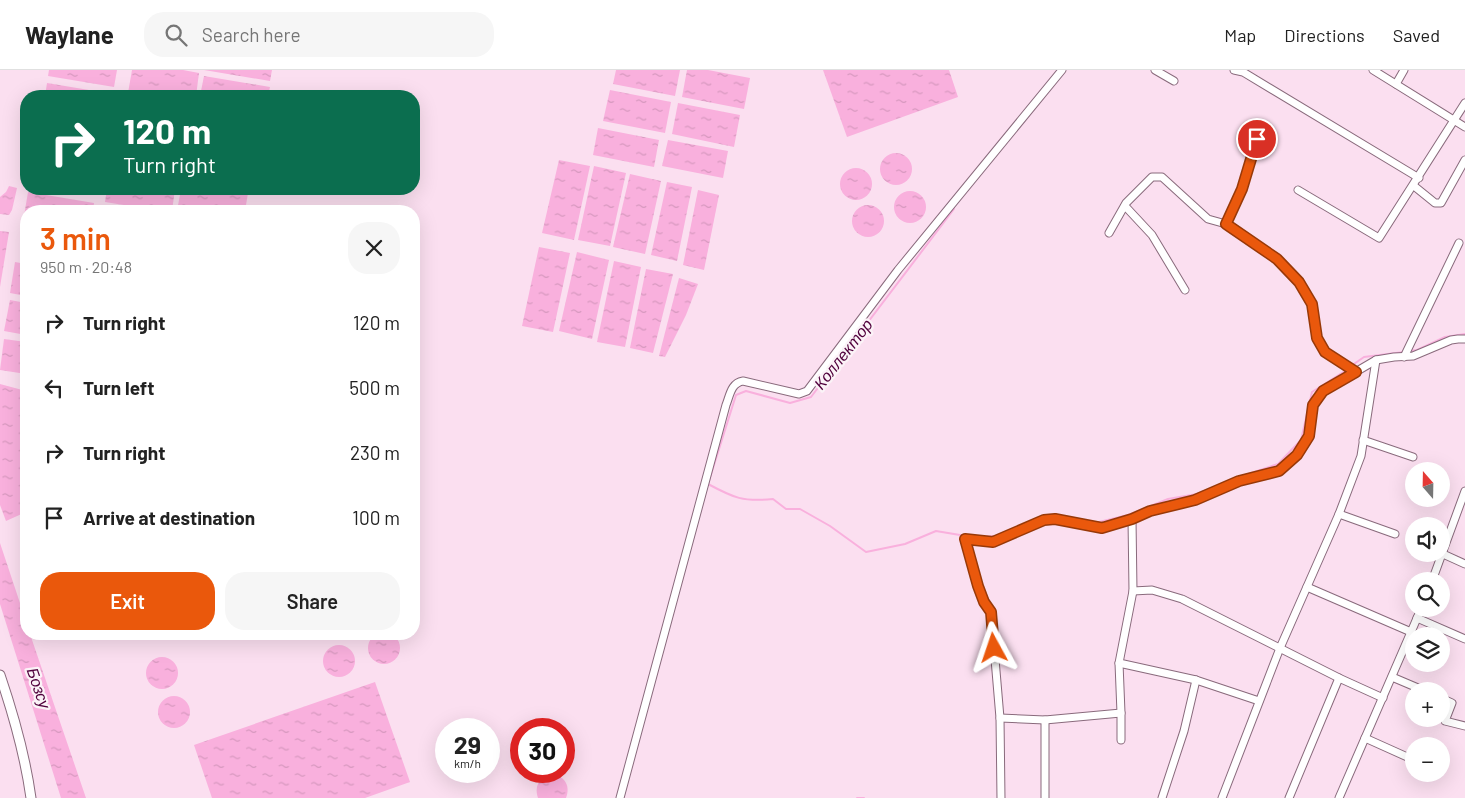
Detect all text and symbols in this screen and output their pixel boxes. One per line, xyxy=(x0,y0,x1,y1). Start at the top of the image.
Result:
search box xyxy=(144,12,494,57)
text: Waylane xyxy=(25,20,114,49)
icon: search xyxy=(162,21,190,49)
text: Search here xyxy=(202,23,301,46)
text: Map xyxy=(1224,24,1256,46)
text: Directions xyxy=(1284,24,1365,46)
text: Saved xyxy=(1393,24,1440,46)
text: 120 m xyxy=(123,109,211,151)
icon: right xyxy=(40,110,105,175)
pin xyxy=(1236,118,1278,160)
icon: arrive xyxy=(1243,125,1271,153)
text: Turn right xyxy=(123,151,216,177)
text: 3 min xyxy=(40,220,111,256)
button: close xyxy=(348,222,400,274)
text: 950 m · 20:48 xyxy=(40,257,132,276)
icon: right xyxy=(40,309,68,337)
text: Turn right xyxy=(83,311,165,334)
text: 120 m xyxy=(353,311,400,334)
water label: Коллектор xyxy=(809,315,876,392)
icon: left xyxy=(40,374,68,402)
text: Turn left xyxy=(83,376,154,399)
text: 500 m xyxy=(349,376,400,399)
icon: right xyxy=(40,439,68,467)
text: Turn right xyxy=(83,441,165,464)
text: 230 m xyxy=(350,441,400,464)
north arrow xyxy=(1405,462,1450,508)
map controls xyxy=(1405,462,1450,782)
icon: arrive xyxy=(40,504,68,532)
text: Arrive at destination xyxy=(83,506,255,529)
text: 100 m xyxy=(352,506,400,529)
button: sound xyxy=(1405,517,1450,562)
button: Exit xyxy=(40,572,215,630)
button: Share xyxy=(225,572,400,630)
button: search xyxy=(1405,572,1450,617)
position arrow xyxy=(967,621,1019,673)
button: layers xyxy=(1405,627,1450,672)
water label: Бозсу xyxy=(24,665,56,712)
button: + xyxy=(1405,682,1450,727)
speed limit sign: 30 xyxy=(510,718,575,783)
text: 29 xyxy=(454,729,481,759)
button: − xyxy=(1405,737,1450,782)
text: km/h xyxy=(454,756,481,770)

